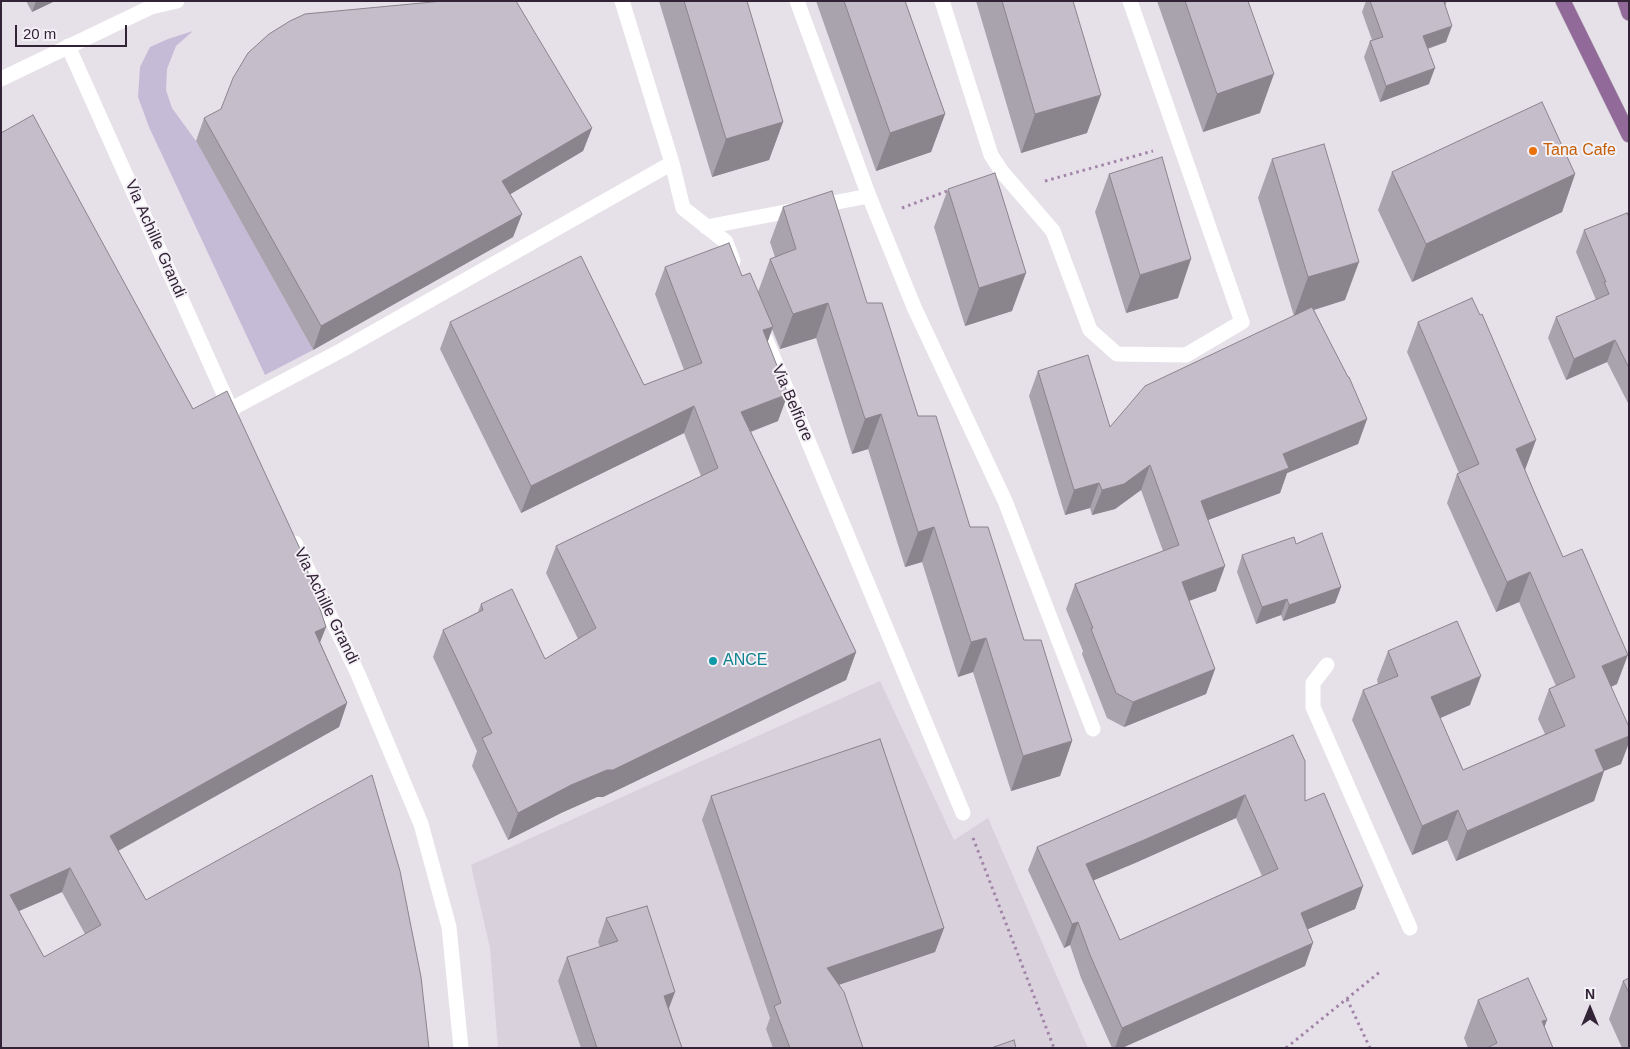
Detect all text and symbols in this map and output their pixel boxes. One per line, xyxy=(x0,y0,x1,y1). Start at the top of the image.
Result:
scale bar xyxy=(18,15,130,47)
text: 20 m xyxy=(23,25,56,42)
place label: Tana Cafe xyxy=(1543,141,1616,161)
marker: Tana Cafe xyxy=(1527,145,1539,157)
street label: Via Achille Grandi xyxy=(120,177,190,301)
street label: Via Belfiore xyxy=(767,362,817,444)
street label: Via Achille Grandi xyxy=(290,545,362,667)
place label: ANCE xyxy=(723,651,767,671)
marker: ANCE xyxy=(707,655,719,667)
north arrow xyxy=(1565,984,1615,1034)
text: N xyxy=(1585,986,1595,1002)

